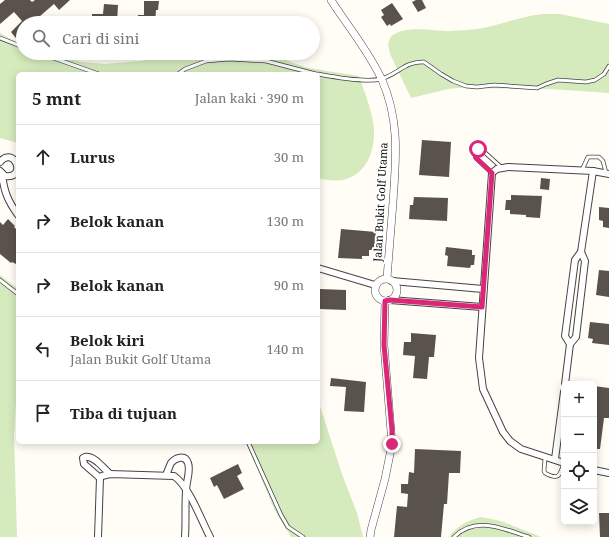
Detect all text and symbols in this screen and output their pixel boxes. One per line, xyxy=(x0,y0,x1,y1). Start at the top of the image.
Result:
search box xyxy=(16,16,320,60)
icon: search xyxy=(30,27,52,49)
text: Cari di sini xyxy=(62,28,139,48)
text: 5 mnt xyxy=(32,87,81,110)
text: Jalan kaki · 390 m xyxy=(195,89,304,107)
route start xyxy=(469,140,487,158)
street label: Jalan Bukit Golf Utama xyxy=(369,142,391,263)
icon: ahead xyxy=(32,146,54,168)
text: Lurus xyxy=(70,147,115,167)
text: 30 m xyxy=(274,148,304,166)
icon: right xyxy=(32,210,54,232)
text: Belok kanan xyxy=(70,211,164,231)
text: 130 m xyxy=(267,212,304,230)
icon: right xyxy=(32,274,54,296)
text: Belok kanan xyxy=(70,275,164,295)
text: 90 m xyxy=(274,276,304,294)
text: Belok kiri xyxy=(70,330,145,350)
icon: left xyxy=(32,338,54,360)
text: 140 m xyxy=(267,340,304,358)
text: Jalan Bukit Golf Utama xyxy=(70,350,211,368)
map controls xyxy=(561,381,597,525)
button: + xyxy=(561,381,597,417)
icon: arrive xyxy=(32,402,54,424)
text: Tiba di tujuan xyxy=(70,403,177,423)
button: − xyxy=(561,417,597,453)
route end xyxy=(383,435,401,453)
button: locate xyxy=(561,453,597,489)
button: layers xyxy=(561,489,597,525)

